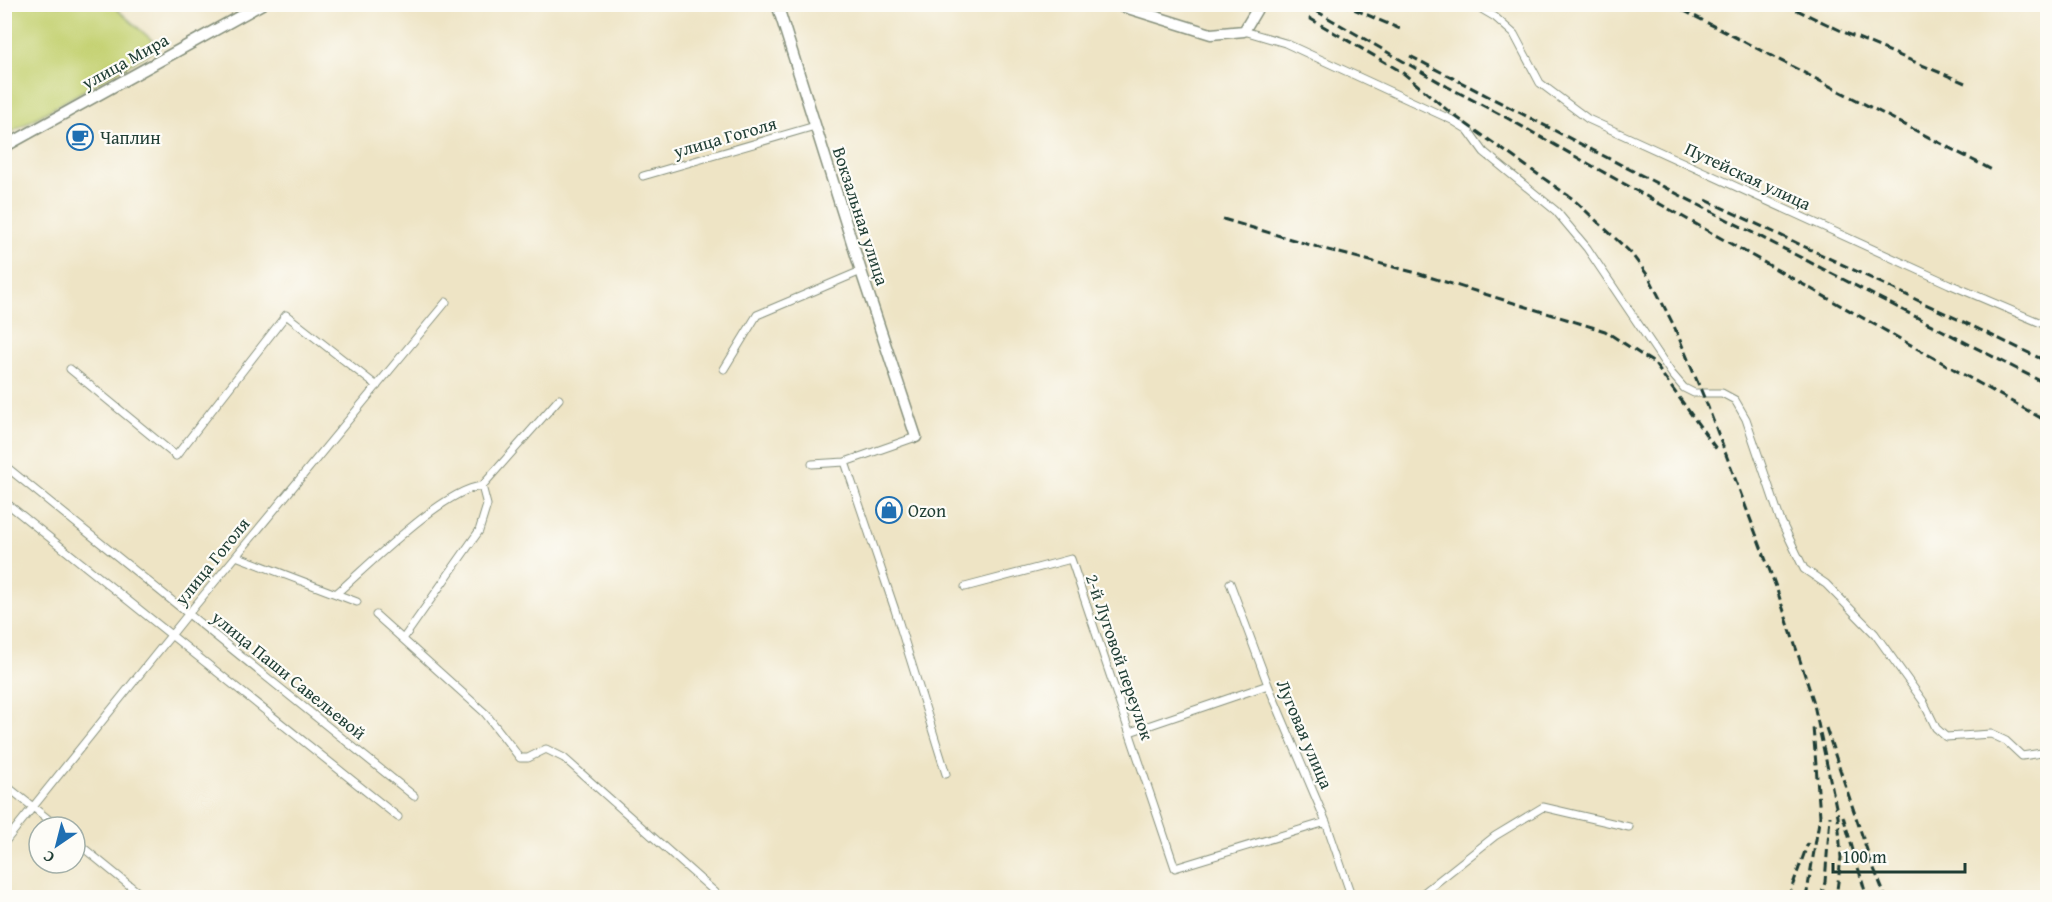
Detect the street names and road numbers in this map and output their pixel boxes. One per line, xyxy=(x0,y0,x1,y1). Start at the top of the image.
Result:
street label: улица Мира xyxy=(76,26,174,96)
street label: улица Гоголя xyxy=(669,109,780,165)
street label: Путейская улица xyxy=(1681,135,1816,217)
street label: Вокзальная улица xyxy=(826,143,896,289)
street label: улица Гоголя xyxy=(167,511,256,612)
street label: 2-й Луговой переулок xyxy=(1079,570,1161,744)
street label: улица Паши Савельевой xyxy=(205,603,372,746)
street label: Луговая улица xyxy=(1270,675,1340,793)

